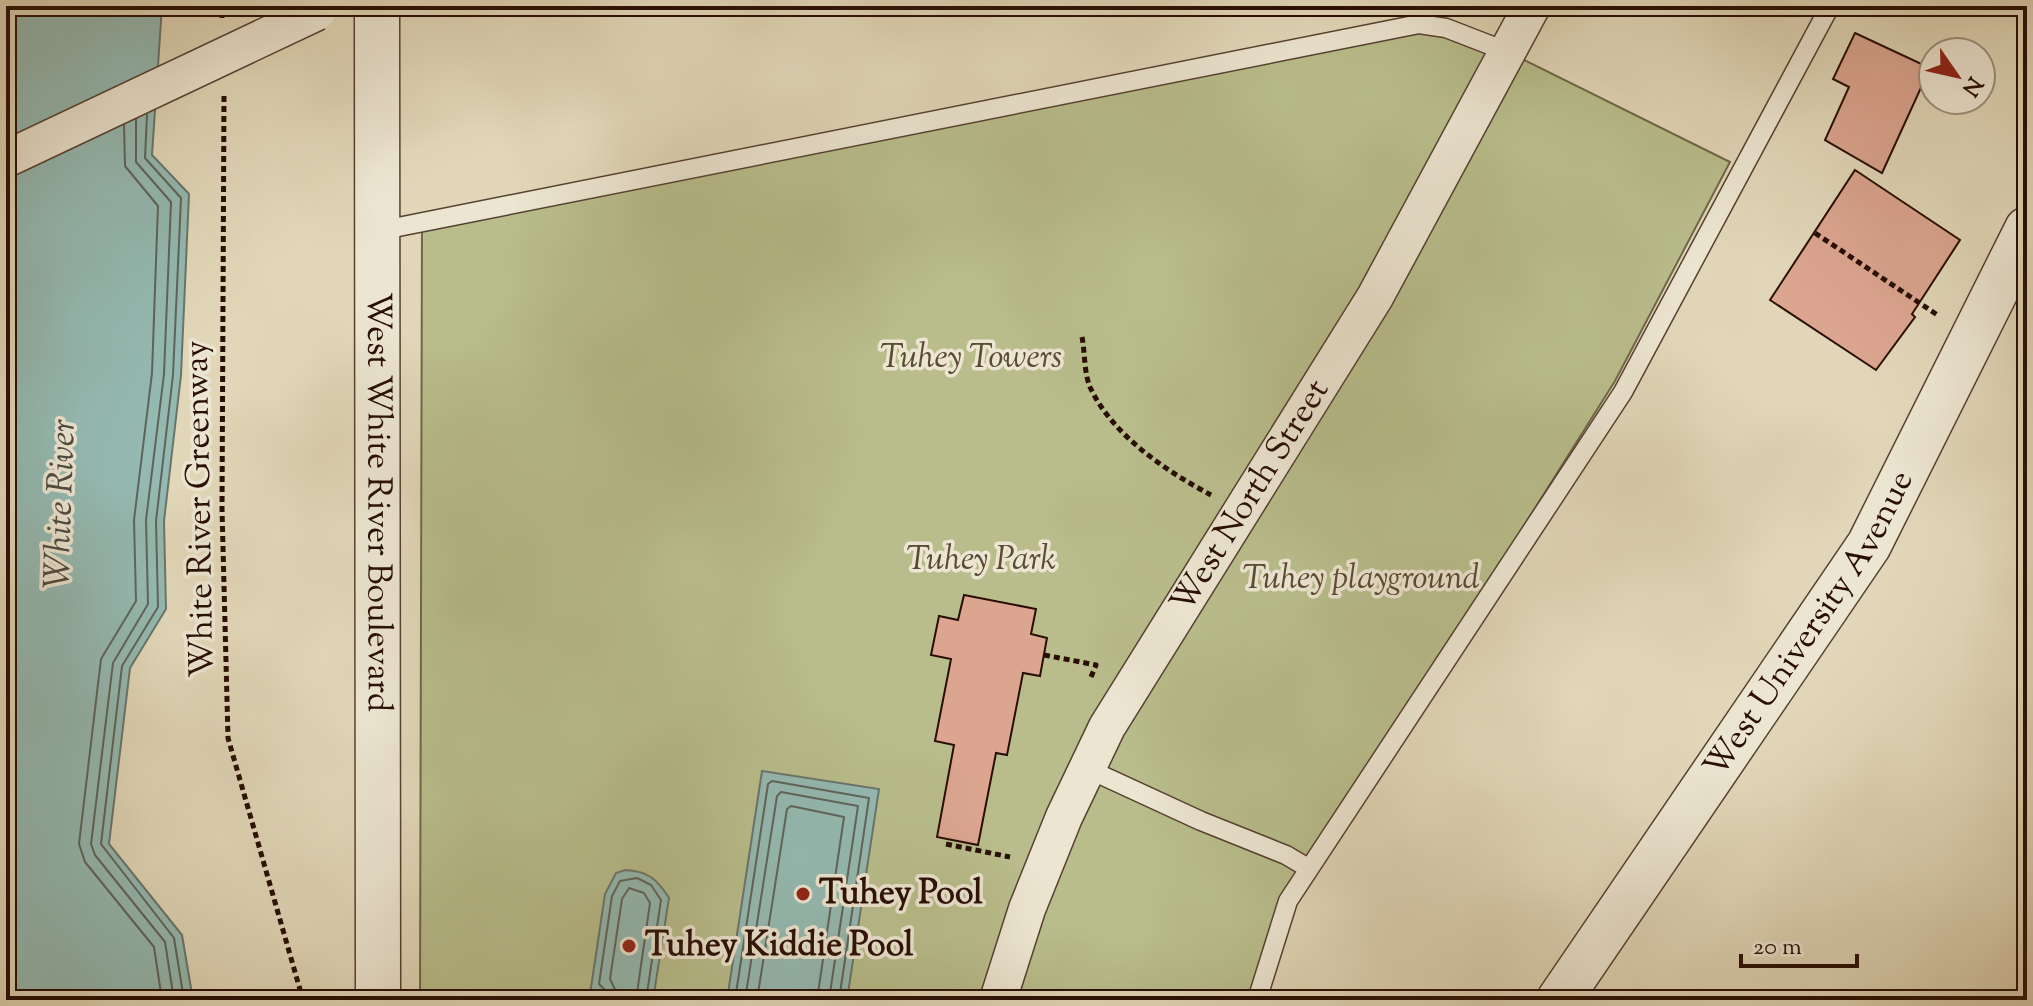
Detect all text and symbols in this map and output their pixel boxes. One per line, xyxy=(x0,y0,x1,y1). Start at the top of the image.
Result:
north arrow xyxy=(1917,36,1997,116)
text: N xyxy=(1953,69,1989,102)
street label: West White River Boulevard xyxy=(353,292,402,712)
park label: Tuhey Towers xyxy=(880,334,1062,383)
street label: White River Greenway xyxy=(174,340,228,678)
street label: West North Street xyxy=(1159,370,1342,623)
water label: White River xyxy=(33,418,91,590)
street label: West University Avenue xyxy=(1693,462,1927,788)
park label: Tuhey Park xyxy=(906,536,1056,585)
park label: Tuhey playground xyxy=(1242,555,1480,604)
place label: Tuhey Pool xyxy=(819,870,983,919)
marker: Tuhey Pool xyxy=(794,885,812,903)
scale bar xyxy=(1741,918,1857,968)
place label: Tuhey Kiddie Pool xyxy=(645,922,914,971)
text: 20 m xyxy=(1753,931,1802,965)
marker: Tuhey Kiddie Pool xyxy=(620,937,638,955)

